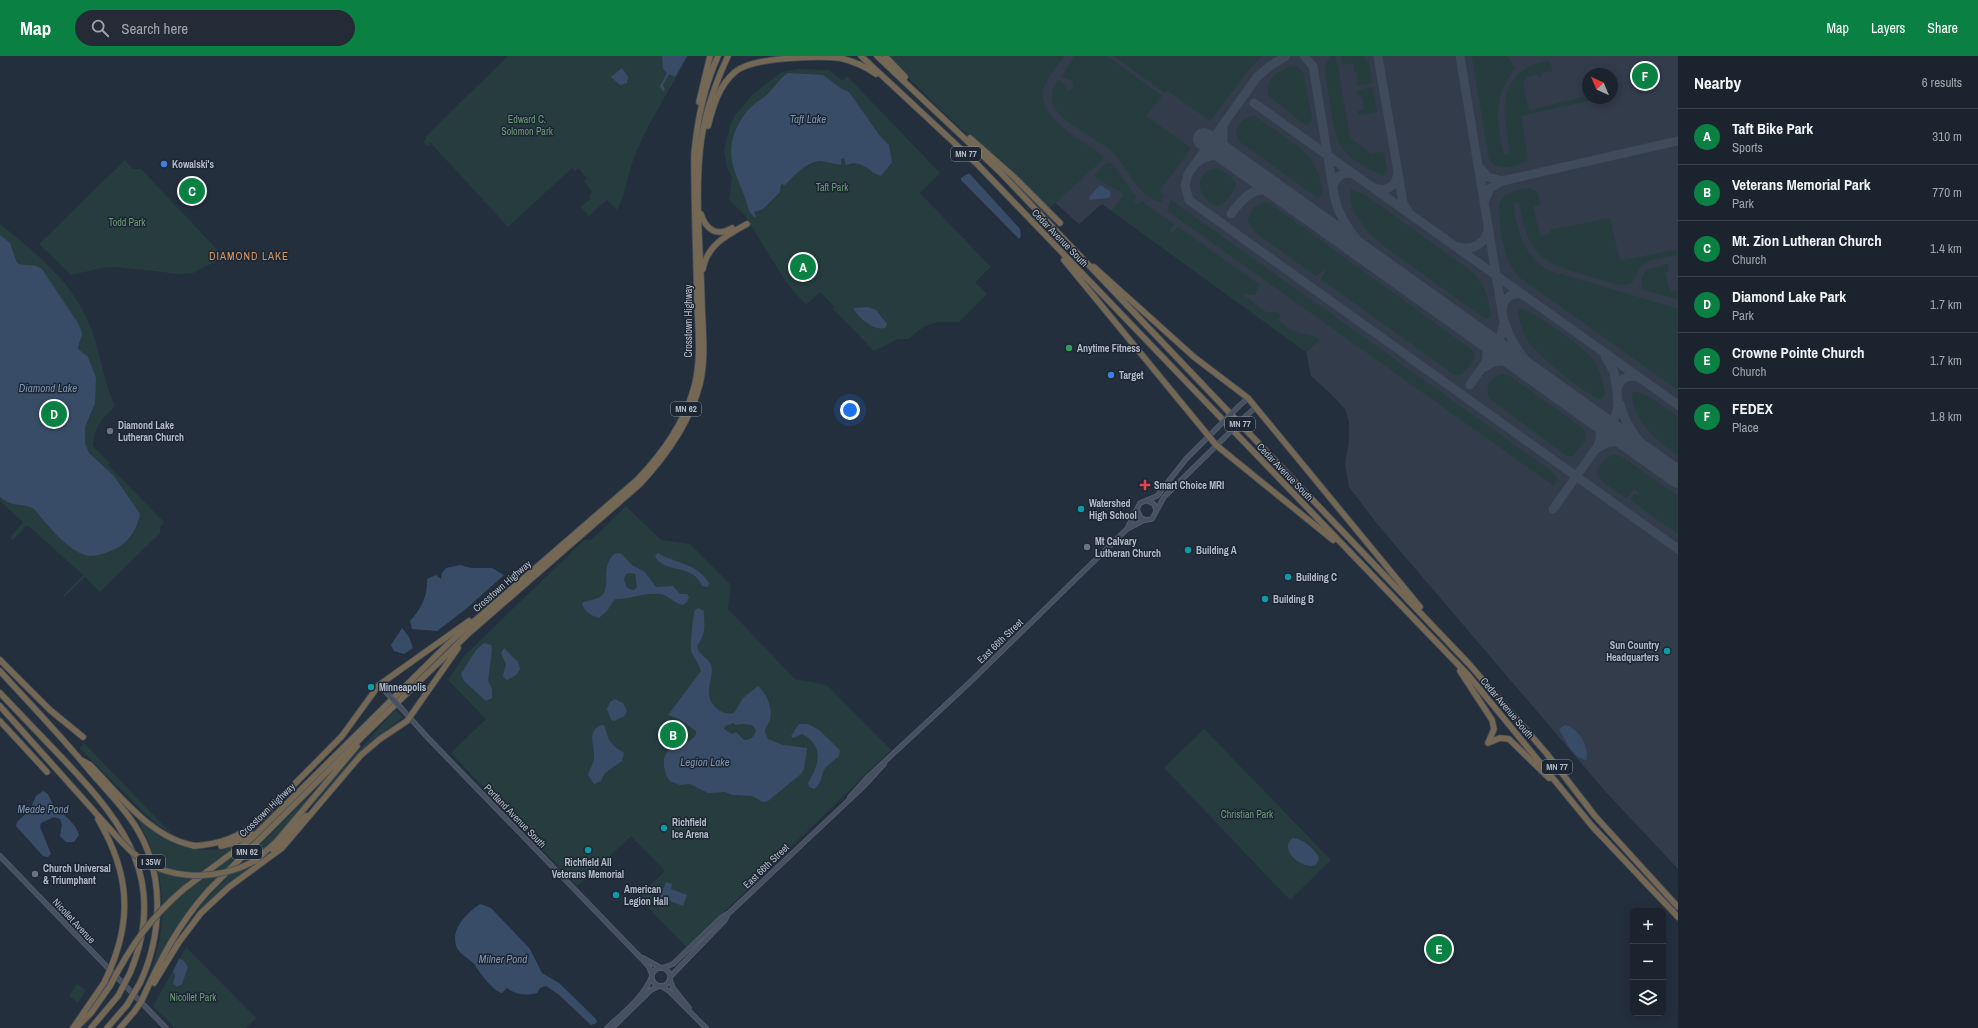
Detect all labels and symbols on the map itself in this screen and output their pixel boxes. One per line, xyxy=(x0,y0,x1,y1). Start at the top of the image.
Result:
pin: F xyxy=(1632,61,1658,91)
north arrow xyxy=(1582,68,1618,104)
water label: Taft Lake xyxy=(790,112,826,126)
park label: Edward C. Solomon Park xyxy=(501,113,554,138)
road number: MN 77 xyxy=(951,147,981,161)
place label: Kowalski's xyxy=(172,158,214,171)
marker: Kowalski's xyxy=(159,159,169,169)
pin: C xyxy=(179,176,205,206)
park label: Taft Park xyxy=(816,181,849,194)
street label: Cedar Avenue South xyxy=(1029,206,1091,270)
park label: Todd Park xyxy=(109,216,146,229)
district label: DIAMOND LAKE xyxy=(209,249,289,263)
pin: A xyxy=(790,252,816,282)
street label: Crosstown Highway xyxy=(682,284,695,357)
place label: Anytime Fitness xyxy=(1077,342,1141,355)
marker: Anytime Fitness xyxy=(1064,343,1074,353)
place label: Target xyxy=(1119,369,1144,382)
marker: Target xyxy=(1106,370,1116,380)
water label: Diamond Lake xyxy=(19,381,77,395)
pin: D xyxy=(41,399,67,429)
your location xyxy=(840,400,860,420)
road number: MN 62 xyxy=(671,402,701,416)
road number: MN 77 xyxy=(1225,417,1255,431)
place label: Diamond Lake Lutheran Church xyxy=(118,419,184,444)
marker: Diamond Lake Lutheran Church xyxy=(105,426,115,436)
street label: Cedar Avenue South xyxy=(1254,440,1316,504)
marker: Smart Choice MRI xyxy=(1139,479,1151,491)
place label: Smart Choice MRI xyxy=(1154,479,1224,492)
place label: Watershed High School xyxy=(1089,497,1137,522)
marker: Watershed High School xyxy=(1076,504,1086,514)
place label: Mt Calvary Lutheran Church xyxy=(1095,535,1161,560)
marker: Mt Calvary Lutheran Church xyxy=(1082,542,1092,552)
place label: Building A xyxy=(1196,544,1237,557)
marker: Building A xyxy=(1183,545,1193,555)
street label: Crosstown Highway xyxy=(470,557,534,615)
place label: Building C xyxy=(1296,571,1337,584)
marker: Building C xyxy=(1283,572,1293,582)
place label: Building B xyxy=(1273,593,1314,606)
marker: Building B xyxy=(1260,594,1270,604)
street label: East 66th Street xyxy=(974,615,1026,666)
place label: Sun Country Headquarters xyxy=(1606,639,1659,664)
marker: Sun Country Headquarters xyxy=(1662,646,1672,656)
street label: Cedar Avenue South xyxy=(1478,675,1536,741)
place label: Minneapolis xyxy=(379,681,427,694)
marker: Minneapolis xyxy=(366,682,376,692)
pin: B xyxy=(660,720,686,750)
water label: Legion Lake xyxy=(680,755,730,769)
road number: MN 77 xyxy=(1542,760,1572,774)
street label: Crosstown Highway xyxy=(236,779,298,840)
street label: Portland Avenue South xyxy=(481,781,549,851)
water label: Meade Pond xyxy=(17,802,70,816)
park label: Christian Park xyxy=(1221,808,1274,821)
place label: Richfield Ice Arena xyxy=(672,816,709,841)
marker: Richfield Ice Arena xyxy=(659,823,669,833)
street label: East 66th Street xyxy=(740,840,792,891)
road number: MN 62 xyxy=(232,845,262,859)
marker: Richfield All Veterans Memorial xyxy=(583,845,593,855)
road number: I 35W xyxy=(137,855,165,869)
place label: Richfield All Veterans Memorial xyxy=(552,856,624,881)
place label: Church Universal & Triumphant xyxy=(43,862,111,887)
marker: Church Universal & Triumphant xyxy=(30,869,40,879)
place label: American Legion Hall xyxy=(624,883,668,908)
marker: American Legion Hall xyxy=(611,890,621,900)
street label: Nicollet Avenue xyxy=(50,896,98,947)
pin: E xyxy=(1426,934,1452,964)
water label: Milner Pond xyxy=(479,952,528,966)
park label: Nicollet Park xyxy=(170,991,217,1004)

